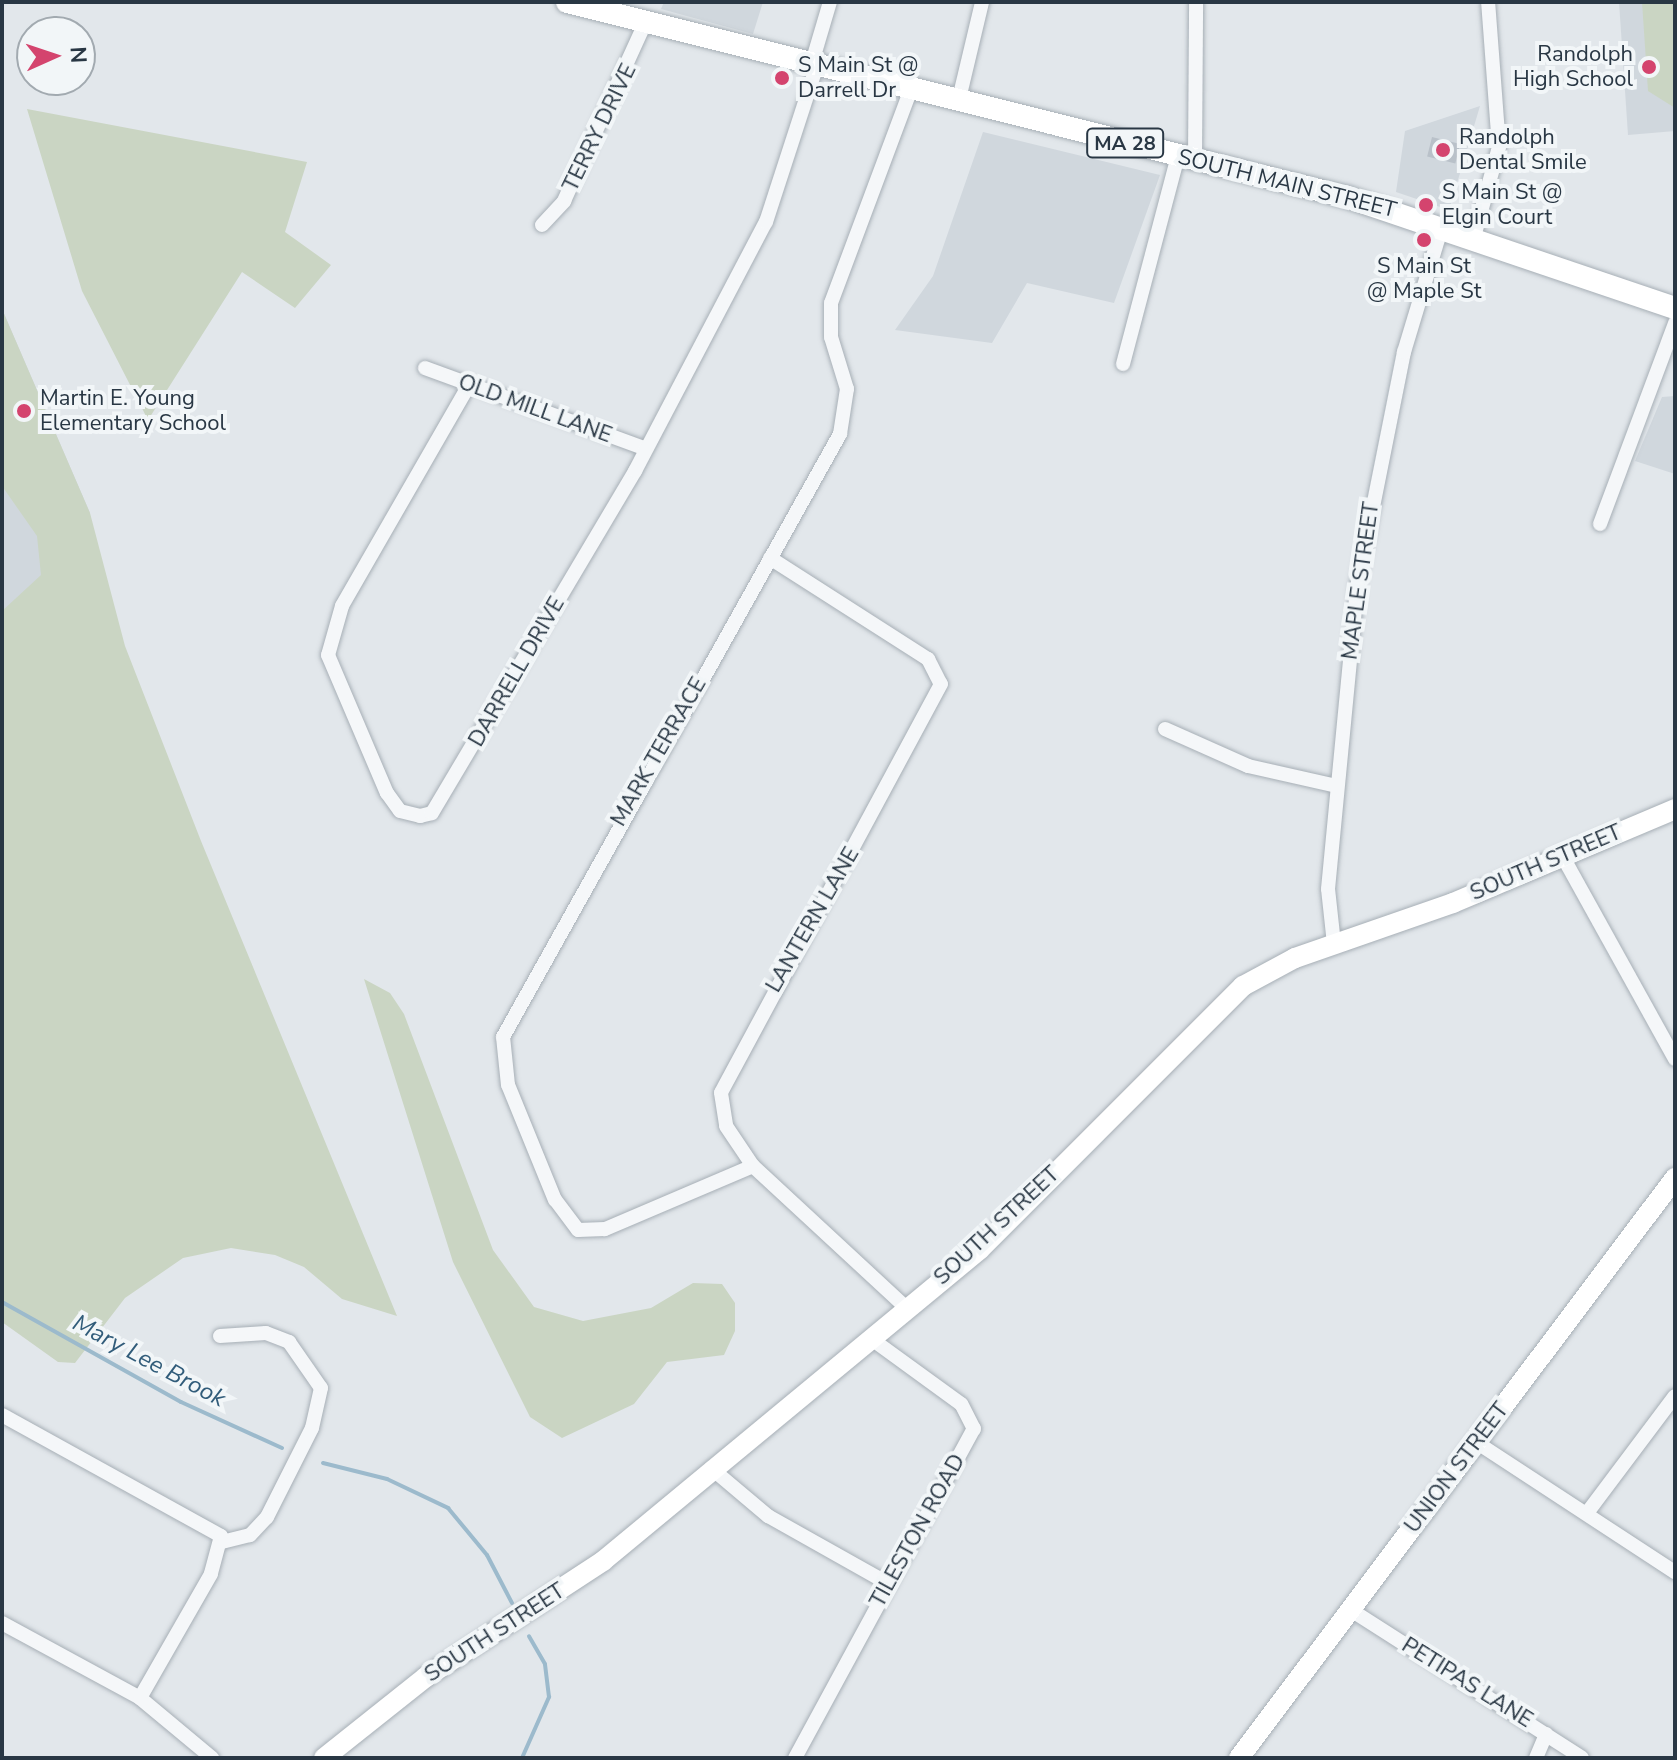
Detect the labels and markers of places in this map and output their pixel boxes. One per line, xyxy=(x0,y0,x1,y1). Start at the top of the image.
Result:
place label: Randolph High School xyxy=(1513,41,1633,92)
place label: S Main St @ Darrell Dr xyxy=(798,52,919,104)
marker: Randolph High School xyxy=(1640,58,1658,76)
marker: S Main St @ Darrell Dr xyxy=(773,69,791,87)
place label: Randolph Dental Smile xyxy=(1459,124,1587,176)
marker: Randolph Dental Smile xyxy=(1434,141,1452,159)
place label: S Main St @ Elgin Court xyxy=(1442,179,1563,230)
marker: S Main St @ Elgin Court xyxy=(1417,196,1435,214)
marker: S Main St @ Maple St xyxy=(1415,231,1433,249)
place label: S Main St @ Maple St xyxy=(1367,253,1481,304)
place label: Martin E. Young Elementary School xyxy=(40,385,226,436)
marker: Martin E. Young Elementary School xyxy=(15,402,33,420)

